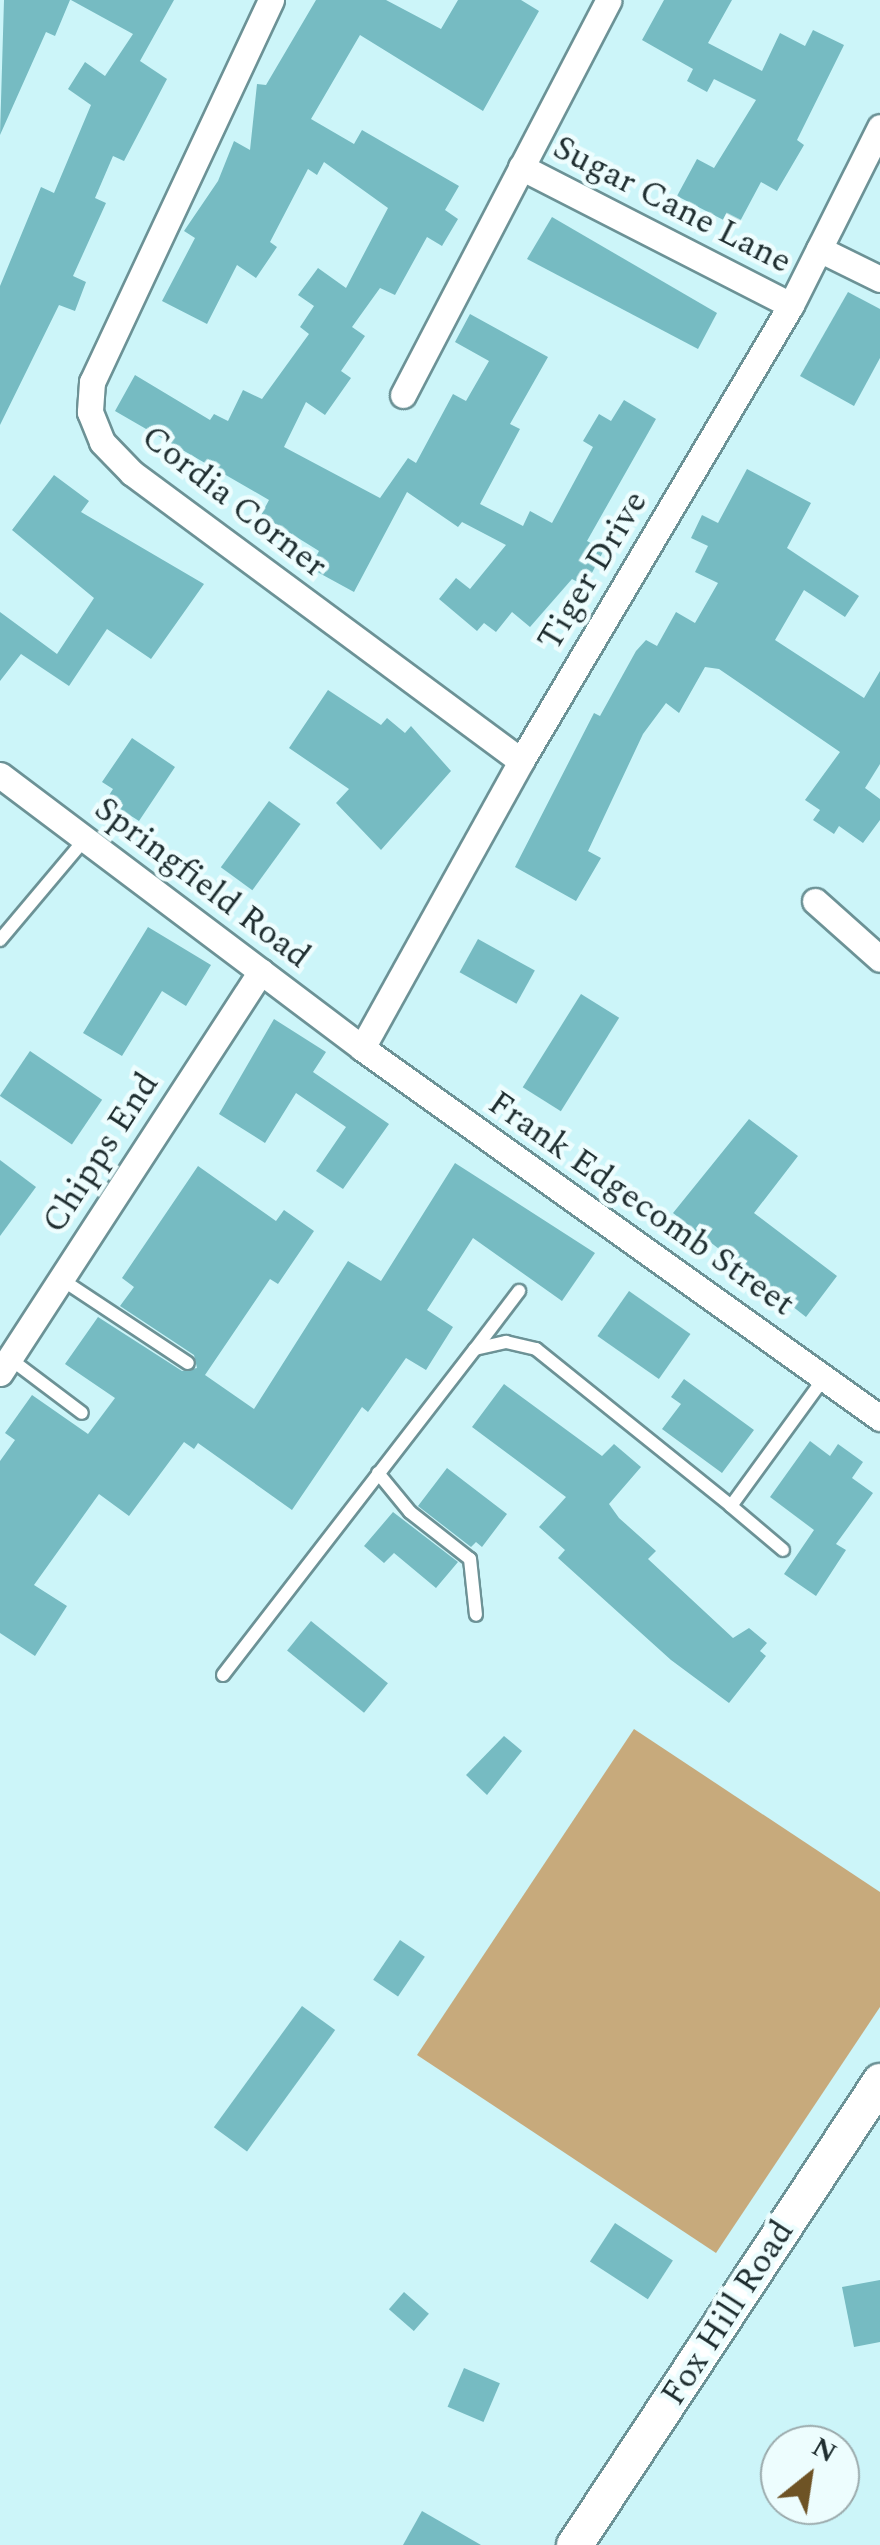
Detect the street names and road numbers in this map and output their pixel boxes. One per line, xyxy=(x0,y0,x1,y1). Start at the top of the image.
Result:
street label: Sugar Cane Lane xyxy=(546,127,798,283)
street label: Cordia Corner xyxy=(133,416,335,588)
street label: Tiger Drive xyxy=(529,484,657,658)
street label: Springfield Road xyxy=(86,788,318,978)
street label: Chipps End xyxy=(34,1065,168,1241)
street label: Frank Edgecomb Street xyxy=(480,1082,802,1326)
street label: Fox Hill Road xyxy=(652,2212,804,2414)

